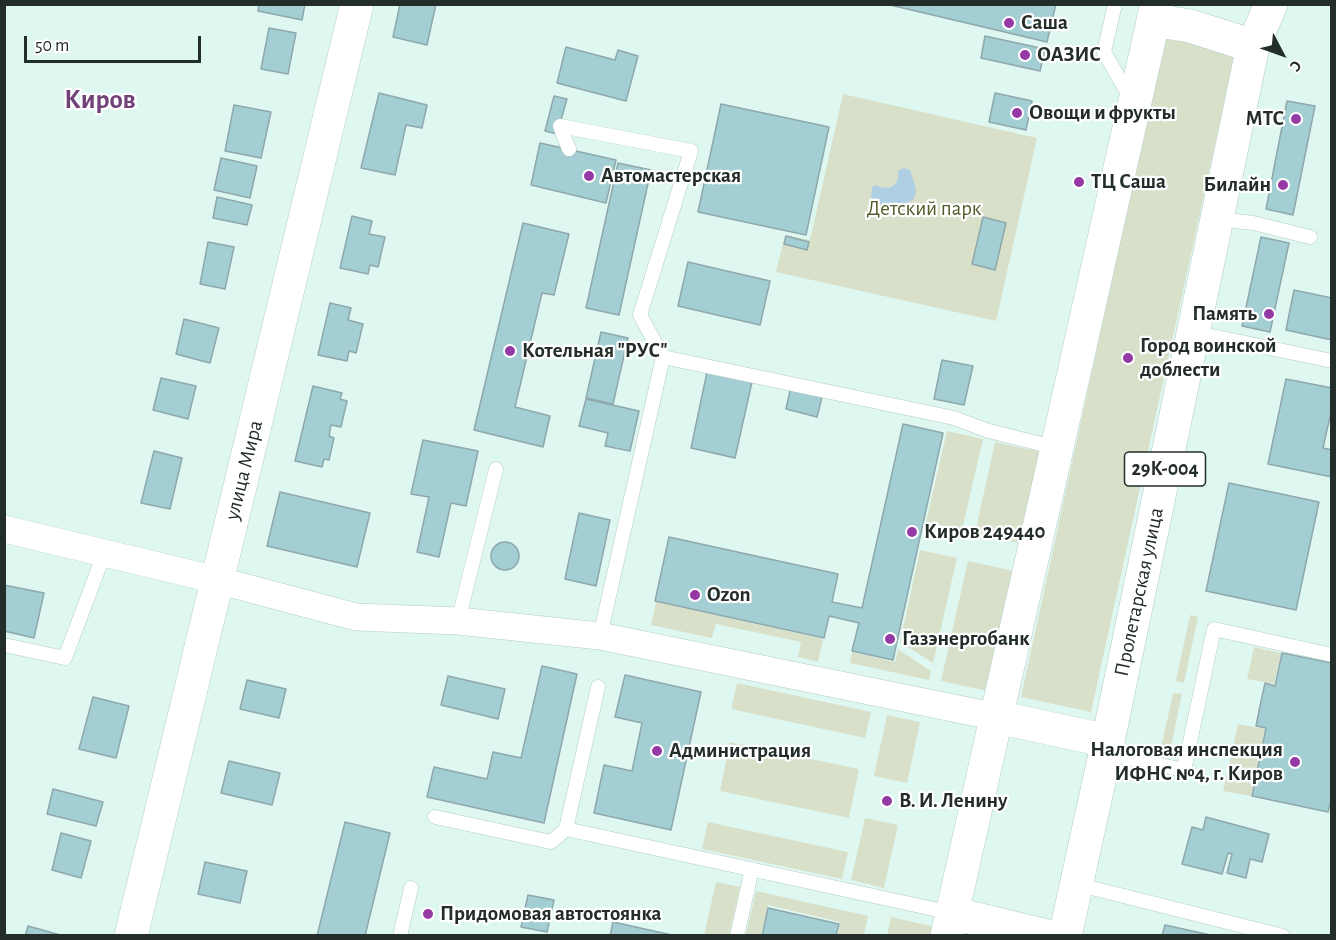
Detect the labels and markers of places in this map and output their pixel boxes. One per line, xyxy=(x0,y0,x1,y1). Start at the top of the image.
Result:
place label: Саша xyxy=(1021,10,1068,36)
marker: Саша xyxy=(1002,16,1016,30)
place label: ОАЗИС xyxy=(1037,42,1101,68)
marker: ОАЗИС xyxy=(1018,48,1032,62)
place label: Овощи и фрукты xyxy=(1029,100,1176,126)
marker: Овощи и фрукты xyxy=(1010,106,1024,120)
place label: МТС xyxy=(1245,106,1284,132)
marker: МТС xyxy=(1289,112,1303,126)
place label: Автомастерская xyxy=(601,163,741,189)
marker: Автомастерская xyxy=(582,169,596,183)
place label: ТЦ Саша xyxy=(1091,169,1166,195)
place label: Билайн xyxy=(1204,172,1271,198)
marker: ТЦ Саша xyxy=(1072,175,1086,189)
marker: Билайн xyxy=(1276,178,1290,192)
place label: Память xyxy=(1192,301,1257,327)
marker: Память xyxy=(1262,307,1276,321)
place label: Город воинской доблести xyxy=(1140,333,1277,383)
place label: Котельная "РУС" xyxy=(522,338,668,364)
marker: Котельная "РУС" xyxy=(503,344,517,358)
marker: Город воинской доблести xyxy=(1121,351,1135,365)
place label: Киров 249440 xyxy=(924,519,1045,545)
marker: Киров 249440 xyxy=(905,525,919,539)
place label: Ozon xyxy=(707,582,751,608)
marker: Ozon xyxy=(688,588,702,602)
place label: Газэнергобанк xyxy=(902,626,1030,652)
marker: Газэнергобанк xyxy=(883,632,897,646)
place label: Налоговая инспекция ИФНС №4, г. Киров xyxy=(1090,737,1283,787)
place label: Администрация xyxy=(669,738,811,764)
marker: Администрация xyxy=(650,744,664,758)
marker: Налоговая инспекция ИФНС №4, г. Киров xyxy=(1288,755,1302,769)
place label: В. И. Ленину xyxy=(899,788,1007,814)
marker: В. И. Ленину xyxy=(880,794,894,808)
place label: Придомовая автостоянка xyxy=(440,901,662,927)
marker: Придомовая автостоянка xyxy=(421,907,435,921)

